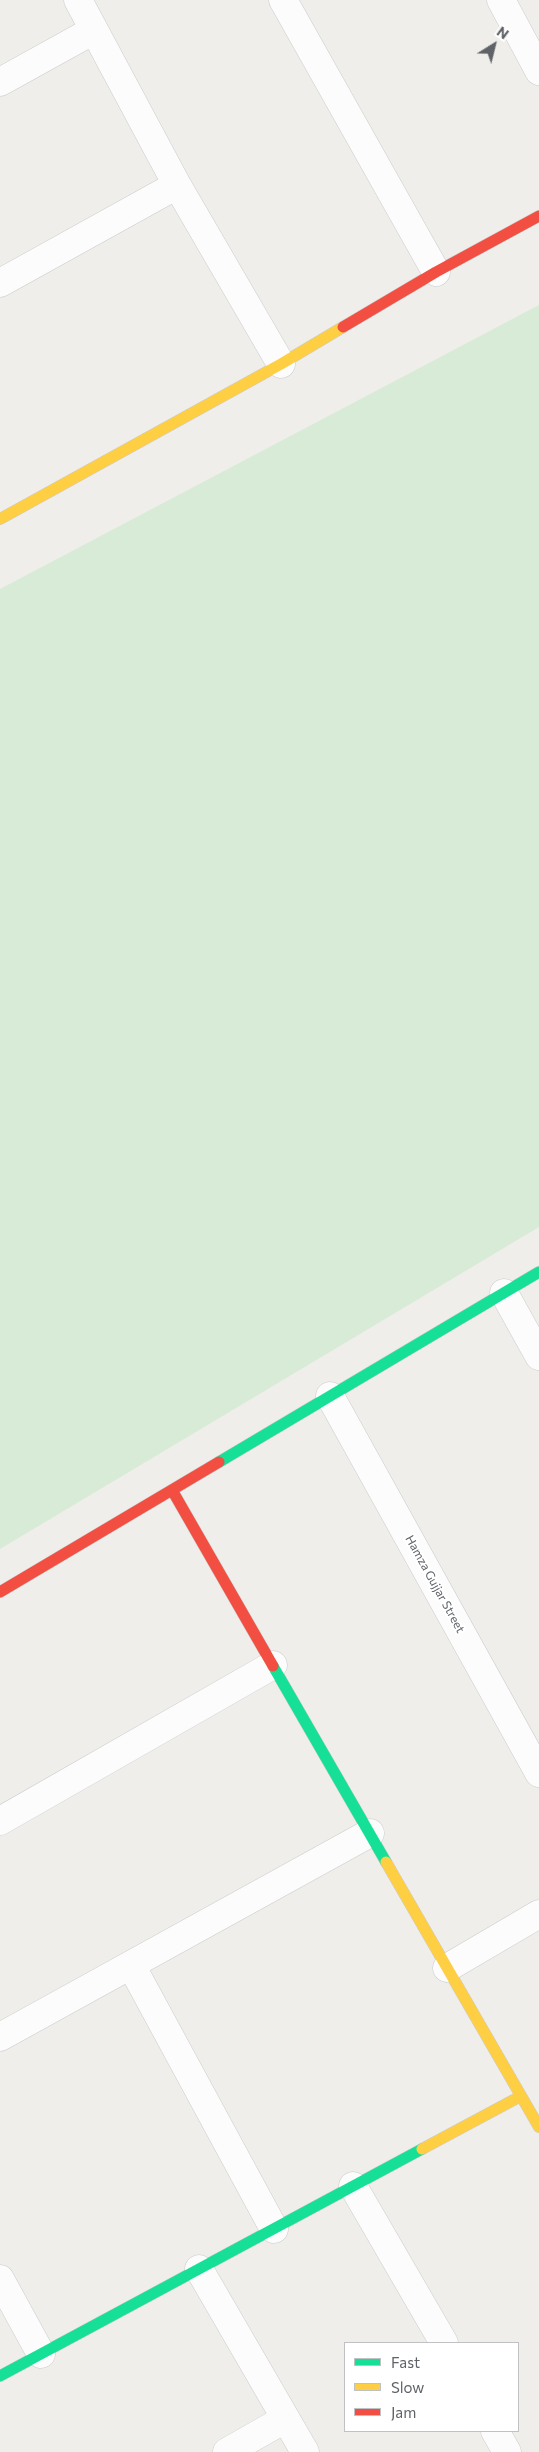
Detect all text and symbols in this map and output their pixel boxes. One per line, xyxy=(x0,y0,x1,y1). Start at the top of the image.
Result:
north arrow xyxy=(469,20,519,70)
text: N xyxy=(494,22,512,42)
street label: Hamza Gujjar Street xyxy=(402,1533,468,1635)
legend xyxy=(344,2342,519,2432)
text: Fast xyxy=(391,2353,420,2371)
text: Slow xyxy=(391,2378,424,2396)
text: Jam xyxy=(391,2403,416,2421)

